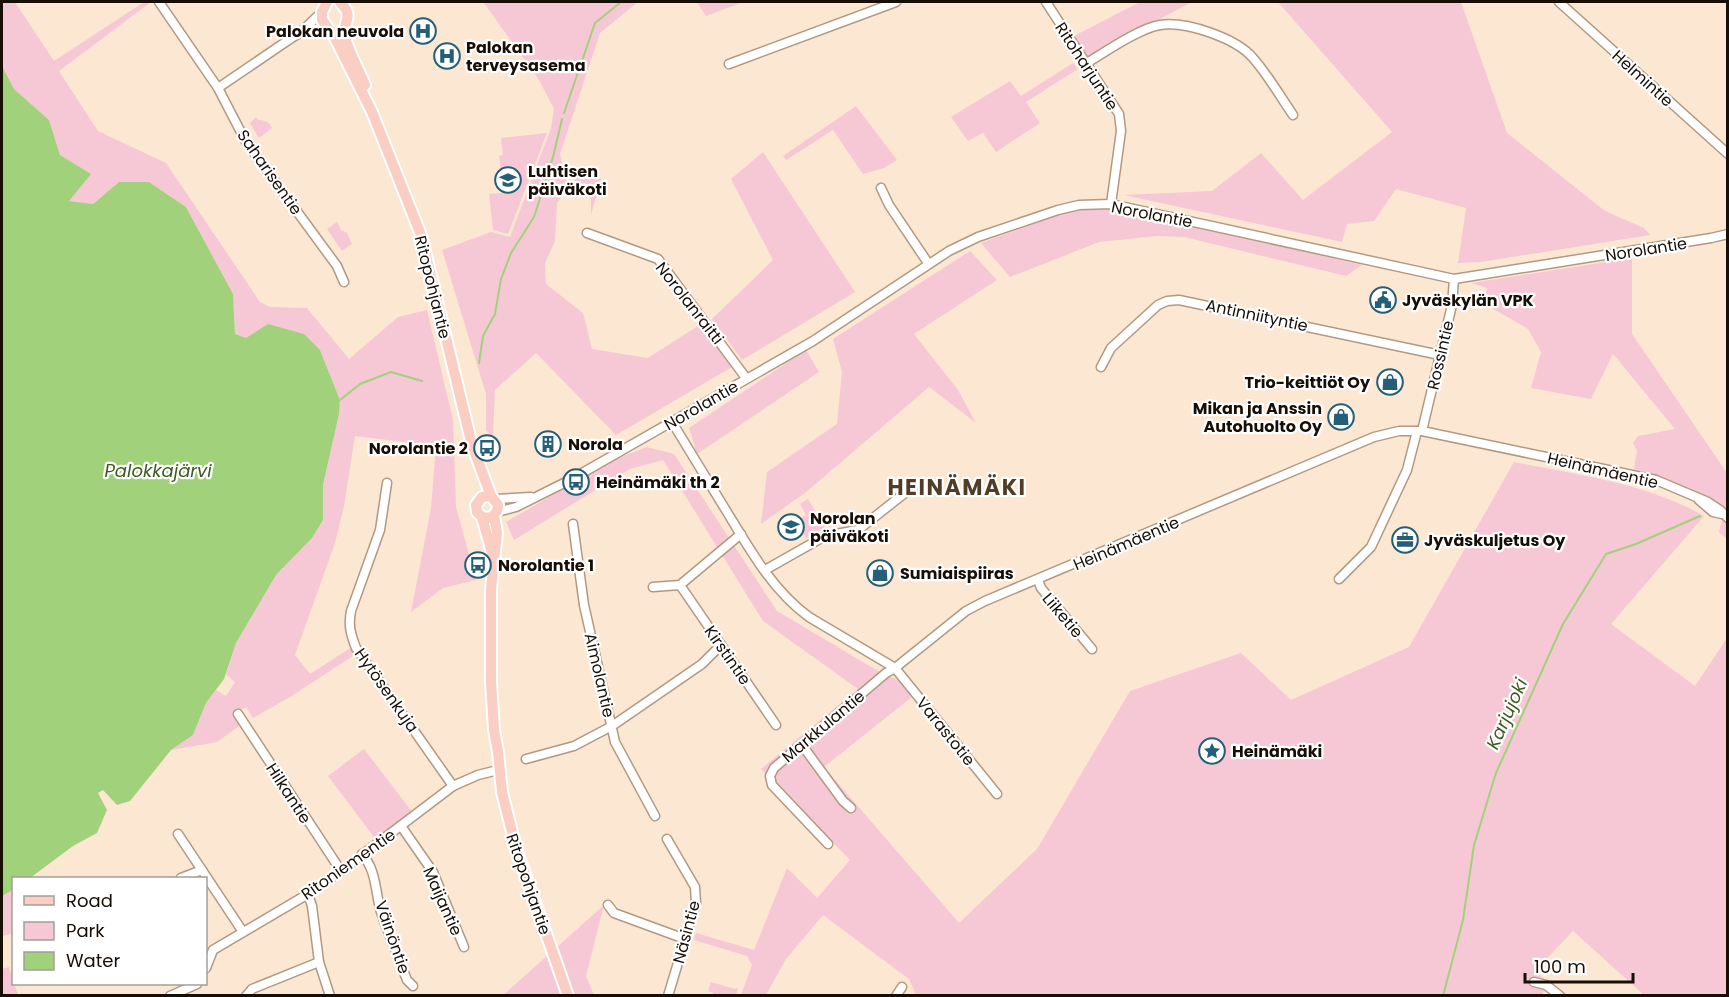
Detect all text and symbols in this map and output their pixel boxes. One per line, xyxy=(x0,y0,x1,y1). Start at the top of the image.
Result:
hospital icon: Palokan neuvola xyxy=(408,16,438,46)
street label: Ritoharjuntie xyxy=(1049,18,1124,115)
place label: Palokan neuvola xyxy=(266,20,404,43)
place label: Palokan terveysasema xyxy=(466,36,586,77)
hospital icon: Palokan terveysasema xyxy=(432,41,462,71)
street label: Helmintie xyxy=(1607,45,1678,112)
street label: Saharisentie xyxy=(232,125,308,220)
place label: Luhtisen päiväkoti xyxy=(528,160,607,201)
school or university icon: Luhtisen päiväkoti xyxy=(493,165,523,195)
street label: Norolantie xyxy=(1109,195,1195,234)
street label: Norolantie xyxy=(1604,232,1689,267)
street label: Ritopohjantie xyxy=(409,233,456,341)
street label: Norolanraitti xyxy=(650,257,729,349)
public building icon: Jyväskylän VPK xyxy=(1368,285,1398,315)
place label: Jyväskylän VPK xyxy=(1402,289,1534,312)
street label: Antinniityntie xyxy=(1204,293,1310,338)
street label: Rossintie xyxy=(1421,318,1460,392)
shop icon: Trio-keittiöt Oy xyxy=(1375,367,1405,397)
place label: Trio-keittiöt Oy xyxy=(1245,371,1371,394)
street label: Norolantie xyxy=(660,375,743,436)
place label: Mikan ja Anssin Autohuolto Oy xyxy=(1193,397,1323,438)
shop icon: Mikan ja Anssin Autohuolto Oy xyxy=(1326,402,1356,432)
building icon: Norola xyxy=(533,429,563,459)
bus stop icon: Norolantie 2 xyxy=(472,433,502,463)
place label: Norola xyxy=(568,433,623,456)
place label: Norolantie 2 xyxy=(369,437,468,460)
street label: Heinämäentie xyxy=(1545,447,1661,494)
water label: Palokkajärvi xyxy=(104,458,212,483)
bus stop icon: Heinämäki th 2 xyxy=(561,467,591,497)
place label: Heinämäki th 2 xyxy=(596,471,720,494)
district label: HEINÄMÄKI xyxy=(888,472,1026,503)
place label: Norolan päiväkoti xyxy=(810,507,889,548)
street label: Heinämäentie xyxy=(1070,511,1183,576)
school or university icon: Norolan päiväkoti xyxy=(776,512,806,542)
office icon: Jyväskuljetus Oy xyxy=(1390,525,1420,555)
place label: Jyväskuljetus Oy xyxy=(1424,529,1566,552)
bus stop icon: Norolantie 1 xyxy=(463,550,493,580)
place label: Norolantie 1 xyxy=(498,554,594,577)
shop icon: Sumiaispiiras xyxy=(865,558,895,588)
place label: Sumiaispiiras xyxy=(900,562,1014,585)
street label: Liiketie xyxy=(1037,588,1088,643)
street label: Kirstintie xyxy=(699,621,756,690)
street label: Aimolantie xyxy=(579,631,620,720)
street label: Hytösenkuja xyxy=(349,644,424,737)
water label: Karjujoki xyxy=(1480,674,1534,753)
street label: Markkulantie xyxy=(777,685,870,768)
street label: Varastotie xyxy=(911,692,981,771)
place icon: Heinämäki xyxy=(1197,736,1227,766)
place label: Heinämäki xyxy=(1232,740,1322,763)
street label: Hilkantie xyxy=(260,759,317,828)
street label: Ritoniementie xyxy=(297,823,400,905)
street label: Ritopohjantie xyxy=(500,830,557,938)
street label: Maijantie xyxy=(417,863,468,939)
legend xyxy=(12,877,207,985)
text: Road xyxy=(66,888,113,913)
street label: Väinöntie xyxy=(369,898,416,977)
street label: Näsintie xyxy=(667,898,706,966)
text: Park xyxy=(66,918,105,943)
scale bar xyxy=(1525,946,1633,984)
text: Water xyxy=(66,948,120,973)
text: 100 m xyxy=(1534,954,1586,979)

